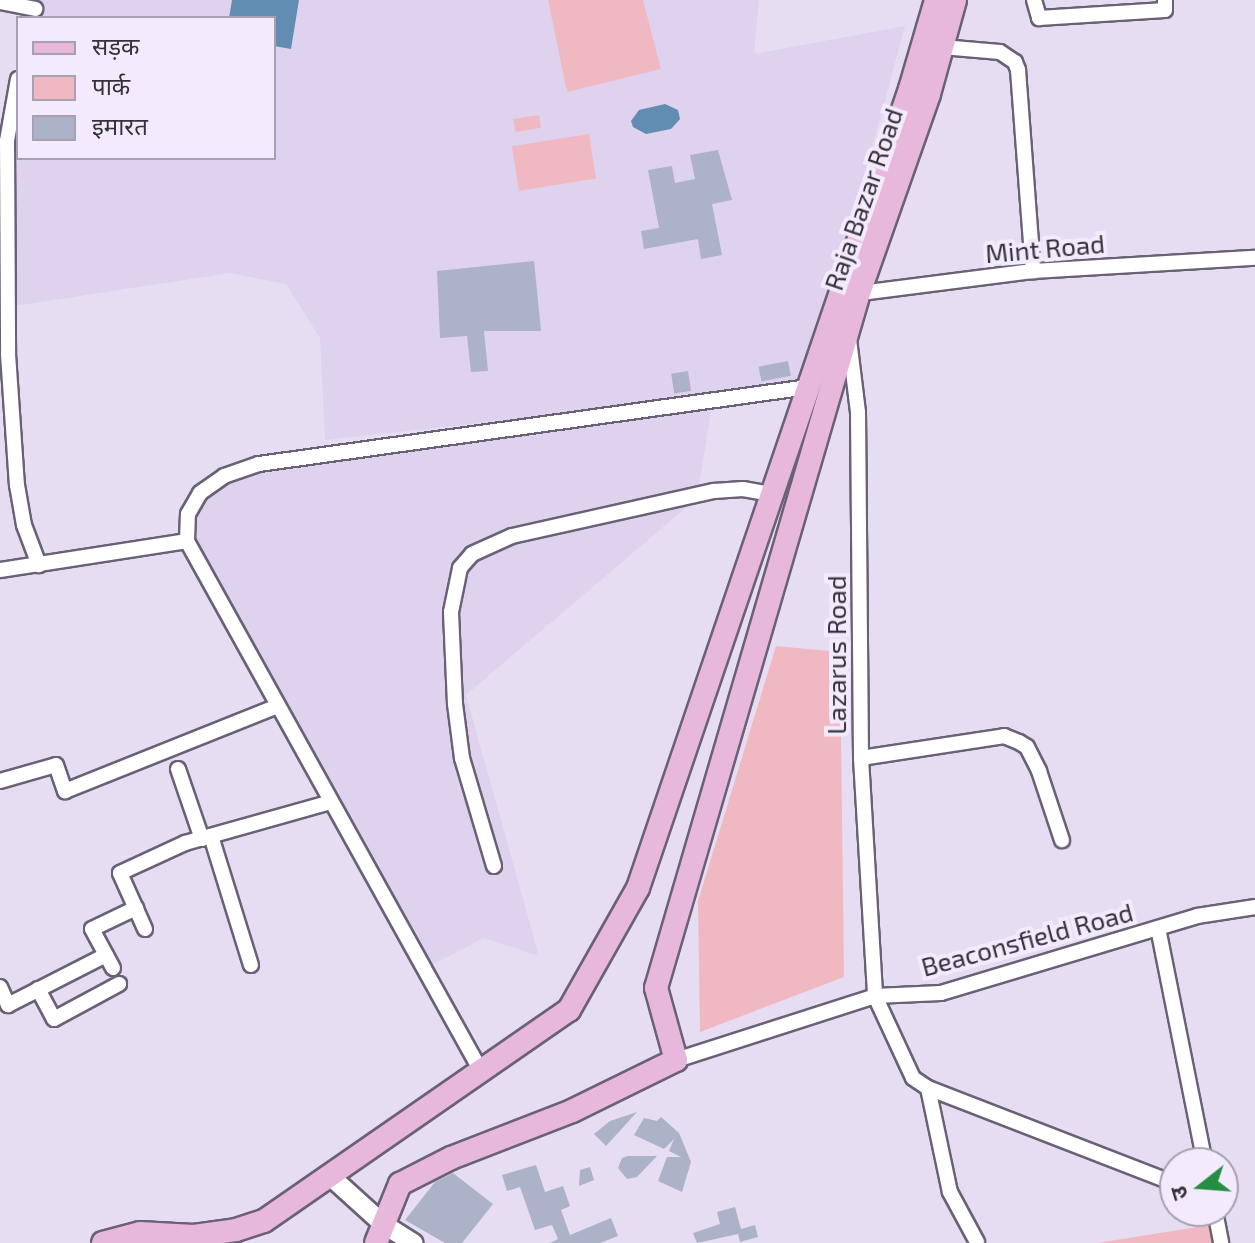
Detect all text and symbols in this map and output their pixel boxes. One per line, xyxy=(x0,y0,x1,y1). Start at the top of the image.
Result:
legend xyxy=(16,16,276,160)
text: सड़क xyxy=(92,31,140,60)
text: पार्क xyxy=(92,71,130,100)
street label: Raja Bazar Road xyxy=(817,104,909,294)
text: इमारत xyxy=(92,111,148,140)
street label: Mint Road xyxy=(984,227,1106,269)
street label: Lazarus Road xyxy=(820,575,852,735)
street label: Beaconsfield Road xyxy=(918,896,1136,982)
north arrow xyxy=(1159,1147,1239,1227)
text: उ xyxy=(1164,1183,1192,1203)

